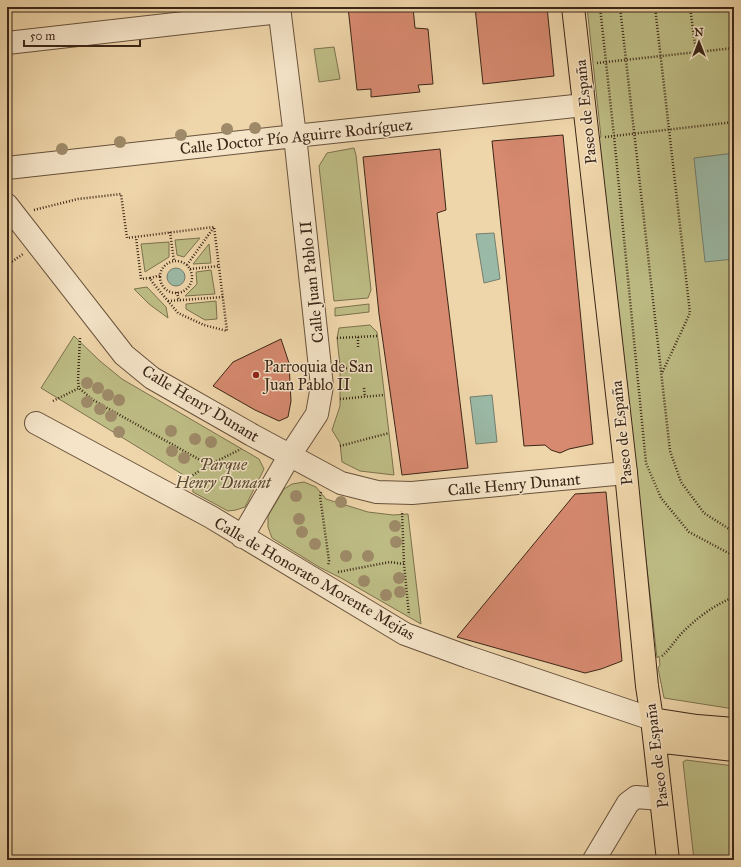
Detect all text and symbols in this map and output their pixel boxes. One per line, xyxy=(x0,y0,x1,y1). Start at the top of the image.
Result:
scale bar xyxy=(24,22,140,48)
north arrow xyxy=(679,22,719,62)
text: N xyxy=(694,26,704,39)
text: 50 m xyxy=(30,29,55,43)
street label: Paseo de España xyxy=(571,58,600,165)
street label: Calle Doctor Pío Aguirre Rodríguez xyxy=(179,115,414,159)
street label: Calle Juan Pablo II xyxy=(296,220,328,344)
place label: Parroquia de San Juan Pablo II xyxy=(262,357,374,395)
street label: Calle Henry Dunant xyxy=(139,361,263,446)
marker: Parroquia de San Juan Pablo II xyxy=(251,370,261,380)
street label: Paseo de España xyxy=(607,379,636,486)
park label: Parque Henry Dunant xyxy=(174,455,272,492)
street label: Calle Henry Dunant xyxy=(447,469,582,500)
street label: Calle de Honorato Morente Mejías xyxy=(211,513,419,644)
street label: Paseo de España xyxy=(641,702,672,809)

